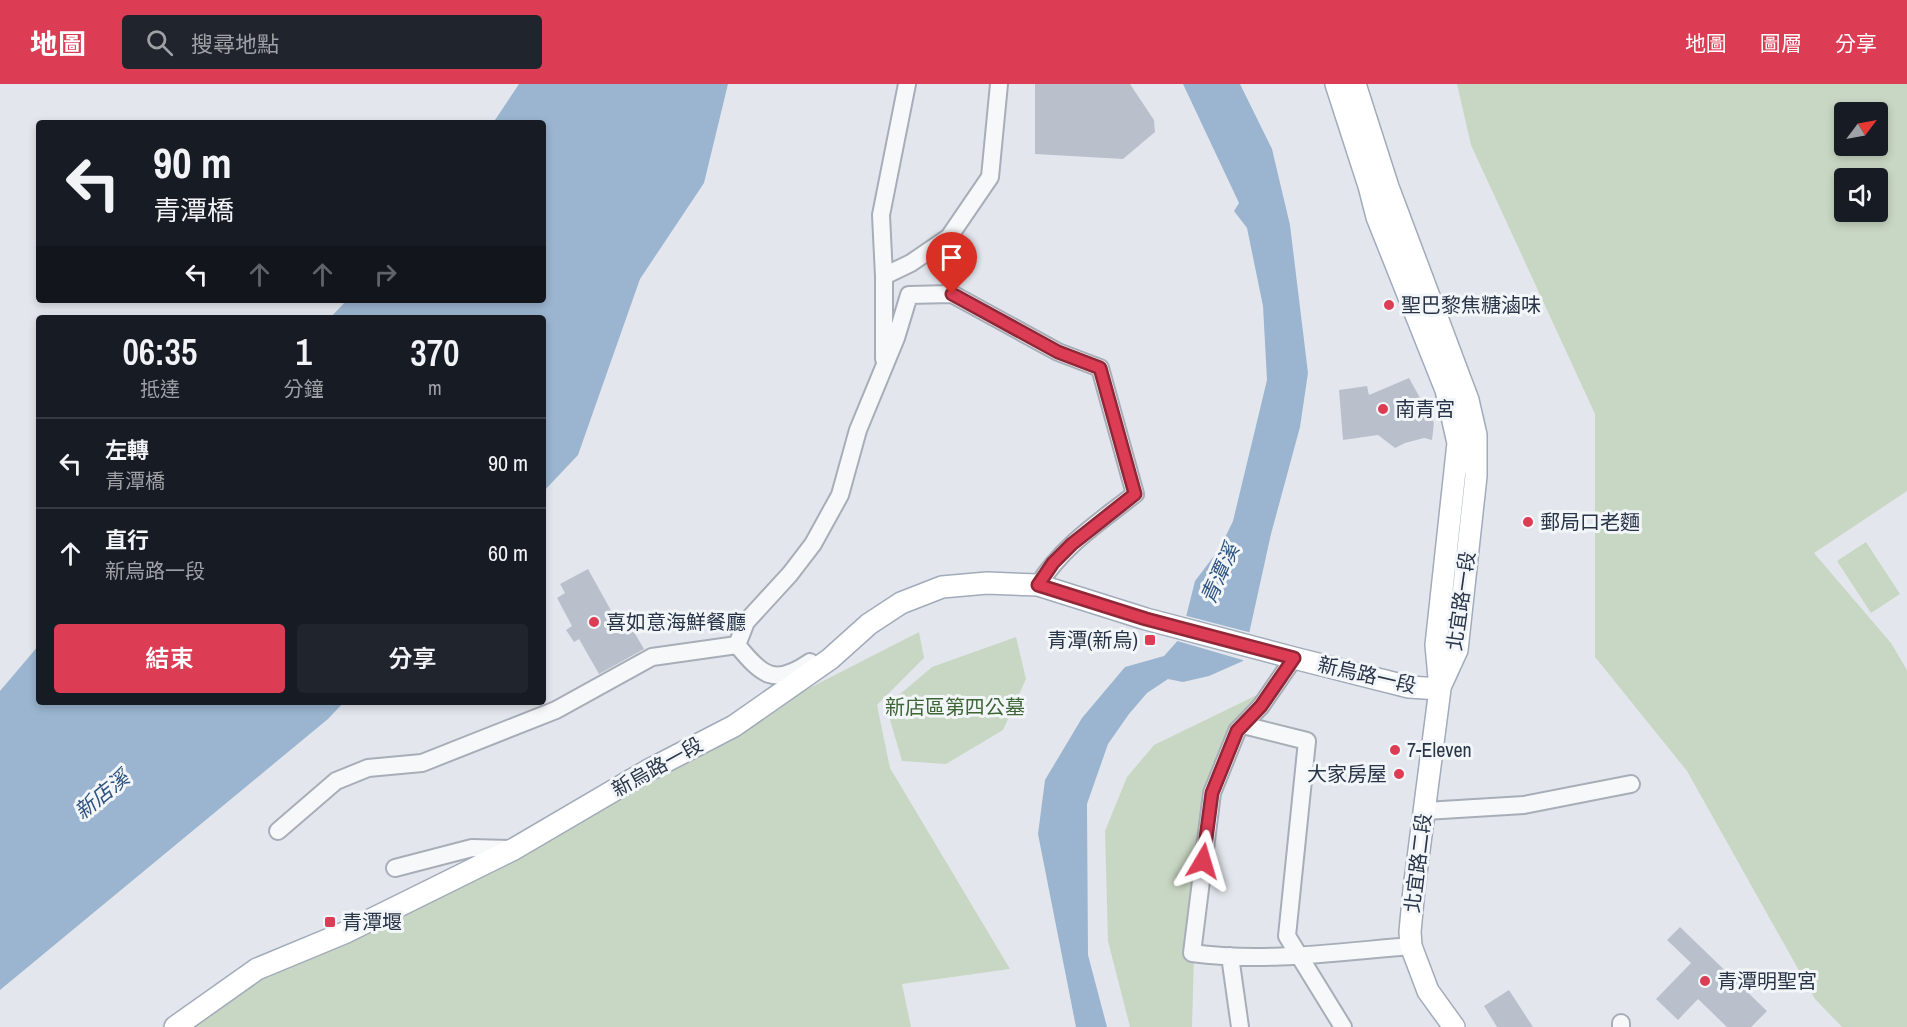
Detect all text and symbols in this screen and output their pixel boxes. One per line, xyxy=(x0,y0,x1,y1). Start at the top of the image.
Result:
search box xyxy=(122,15,542,69)
text: 地圖 xyxy=(30,25,86,63)
icon: search xyxy=(143,26,176,59)
text: 搜尋地點 xyxy=(191,29,279,59)
text: 地圖 xyxy=(1685,29,1727,58)
text: 圖層 xyxy=(1760,29,1802,58)
text: 分享 xyxy=(1835,29,1877,58)
north arrow xyxy=(1834,102,1888,156)
map controls xyxy=(1834,102,1888,222)
text: 90 m xyxy=(153,135,232,191)
icon: left xyxy=(54,144,132,222)
button: sound xyxy=(1834,168,1888,222)
text: 青潭橋 xyxy=(153,192,234,228)
pin xyxy=(926,232,977,294)
icon: arrive xyxy=(935,241,968,274)
icon: left xyxy=(180,258,213,291)
icon: ahead xyxy=(243,258,276,291)
icon: ahead xyxy=(306,258,339,291)
icon: right xyxy=(369,258,402,291)
place label: 聖巴黎焦糖滷味 xyxy=(1401,291,1541,318)
marker: 聖巴黎焦糖滷味 xyxy=(1382,298,1396,312)
text: 06:35 xyxy=(122,328,197,376)
text: 1 xyxy=(296,328,312,376)
text: 370 xyxy=(410,329,460,377)
text: m xyxy=(428,374,442,401)
text: 抵達 xyxy=(140,375,180,402)
text: 分鐘 xyxy=(284,375,324,402)
place label: 南青宮 xyxy=(1395,395,1455,422)
marker: 南青宮 xyxy=(1376,402,1390,416)
text: 左轉 xyxy=(105,435,149,465)
icon: left xyxy=(54,447,87,480)
text: 90 m xyxy=(488,448,528,478)
text: 青潭橋 xyxy=(105,467,165,494)
place label: 郵局口老麵 xyxy=(1540,508,1640,535)
marker: 郵局口老麵 xyxy=(1521,515,1535,529)
text: 直行 xyxy=(105,525,149,555)
water label: 青潭溪 xyxy=(1193,536,1247,608)
icon: ahead xyxy=(54,537,87,570)
text: 60 m xyxy=(488,538,528,568)
street label: 北宜路一段 xyxy=(1440,550,1481,652)
text: 新烏路一段 xyxy=(105,557,205,584)
place label: 喜如意海鮮餐廳 xyxy=(606,608,746,635)
marker: 喜如意海鮮餐廳 xyxy=(587,615,601,629)
button: 結束 xyxy=(54,624,285,693)
button: 分享 xyxy=(297,624,528,693)
place label: 青潭(新烏) xyxy=(1047,626,1138,653)
marker: 青潭(新烏) xyxy=(1143,633,1157,647)
street label: 新烏路一段 xyxy=(1315,650,1419,699)
park label: 新店區第四公墓 xyxy=(885,693,1025,720)
street label: 新烏路一段 xyxy=(606,731,707,803)
place label: 7-Eleven xyxy=(1407,736,1472,763)
marker: 7-Eleven xyxy=(1388,743,1402,757)
place label: 大家房屋 xyxy=(1307,760,1387,787)
water label: 新店溪 xyxy=(68,762,138,826)
marker: 大家房屋 xyxy=(1392,767,1406,781)
street label: 北宜路二段 xyxy=(1398,812,1437,914)
position arrow xyxy=(1171,829,1235,893)
place label: 青潭堰 xyxy=(342,908,402,935)
marker: 青潭堰 xyxy=(323,915,337,929)
place label: 青潭明聖宮 xyxy=(1717,967,1817,994)
marker: 青潭明聖宮 xyxy=(1698,974,1712,988)

